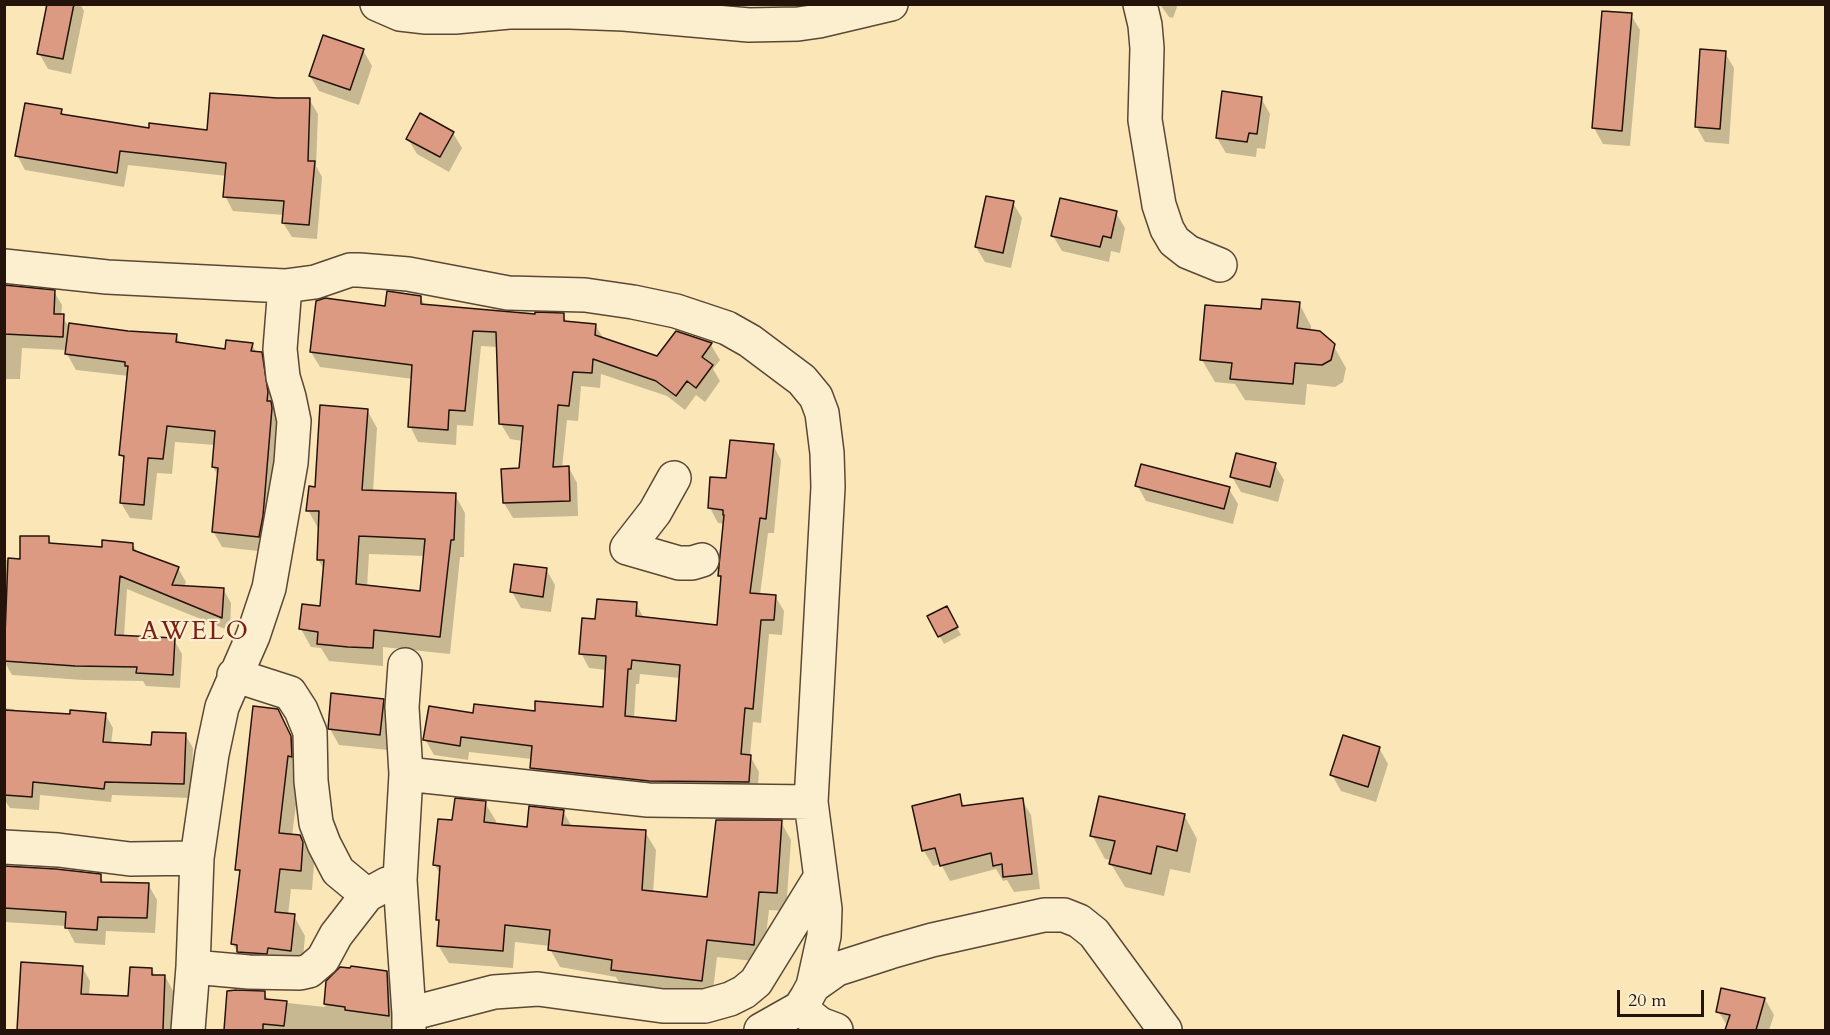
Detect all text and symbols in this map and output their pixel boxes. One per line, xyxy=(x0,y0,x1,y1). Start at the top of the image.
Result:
district label: AWELO xyxy=(141,617,249,649)
scale bar xyxy=(1620,978,1707,1016)
text: 20 m xyxy=(1628,988,1667,1013)

